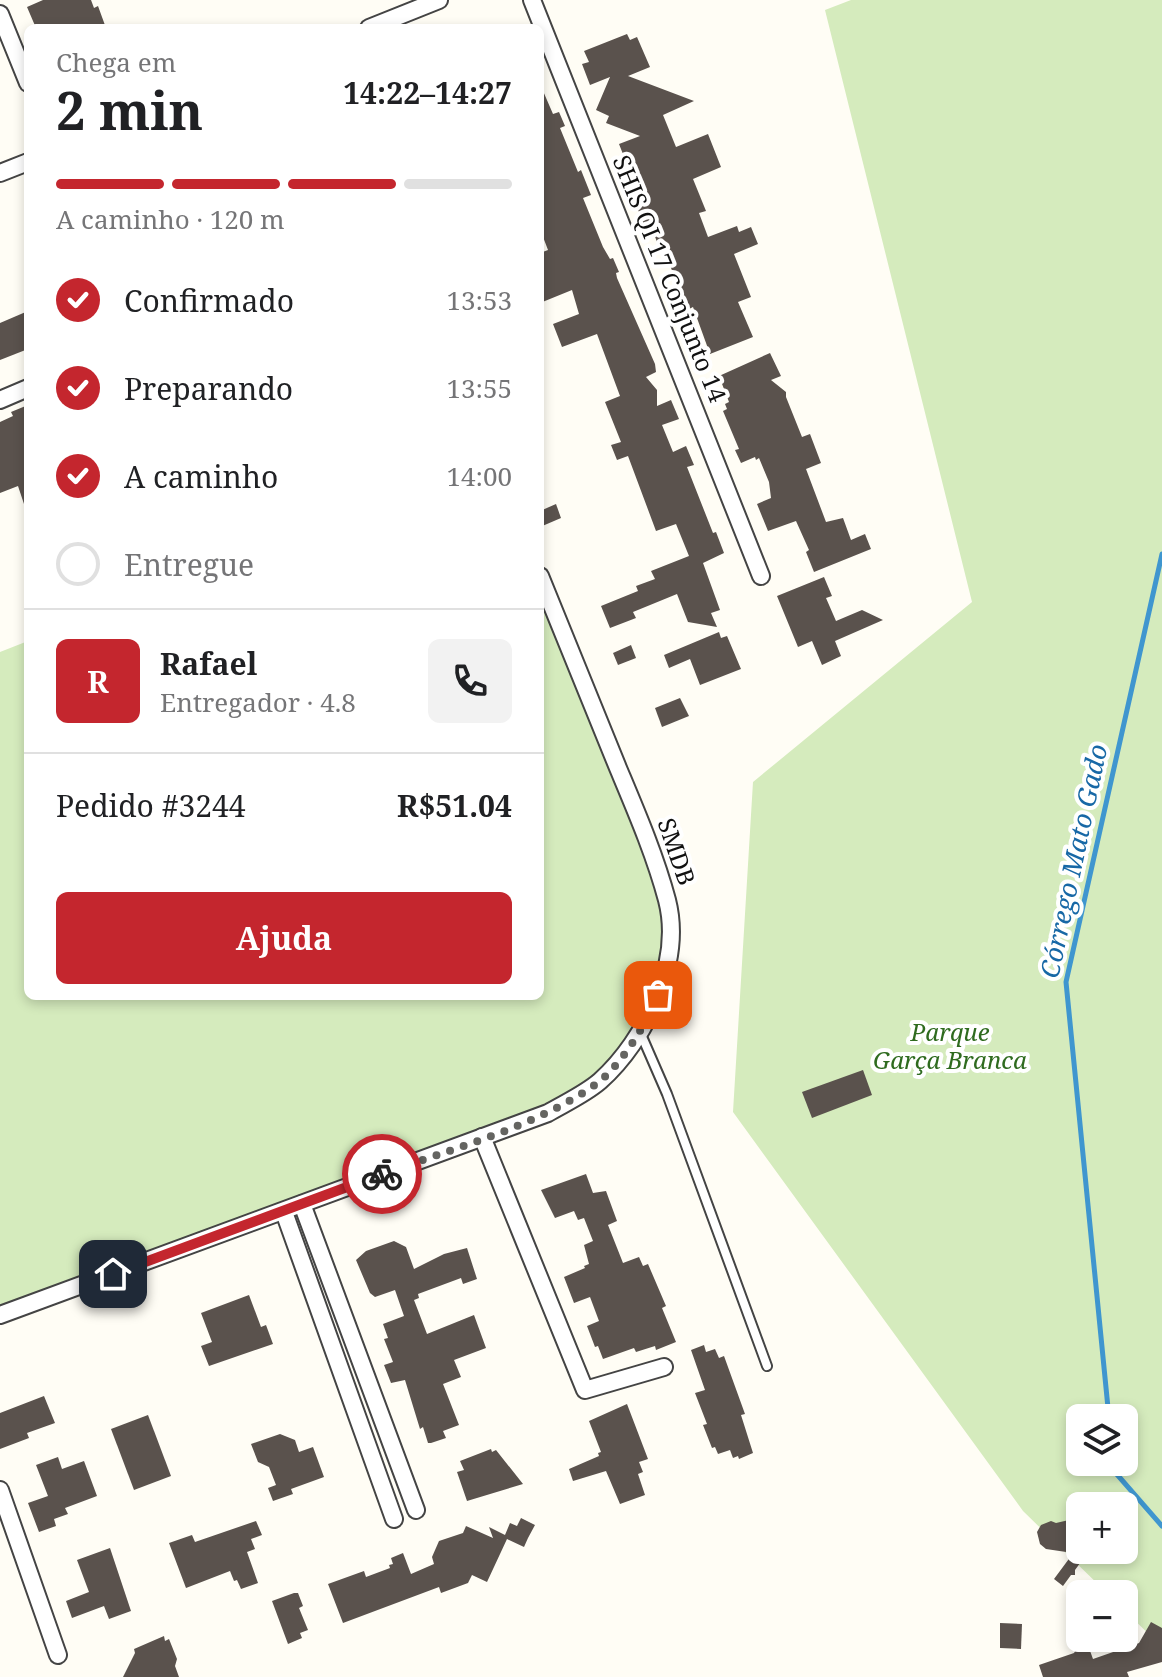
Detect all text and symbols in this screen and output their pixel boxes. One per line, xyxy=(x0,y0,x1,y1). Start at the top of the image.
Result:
text: Chega em xyxy=(56,44,176,80)
text: 14:22–14:27 xyxy=(343,72,512,113)
text: 2 min xyxy=(56,74,203,145)
street label: SHIS QI 17 Conjunto 14 xyxy=(606,150,735,407)
text: A caminho · 120 m xyxy=(56,201,285,237)
icon: check xyxy=(56,278,100,322)
text: Confirmado xyxy=(124,280,294,321)
text: 13:53 xyxy=(446,282,512,318)
icon: check xyxy=(56,366,100,410)
text: Preparando xyxy=(124,368,293,409)
text: 13:55 xyxy=(446,370,512,406)
icon: check xyxy=(56,454,100,498)
text: A caminho xyxy=(124,456,278,497)
text: 14:00 xyxy=(446,458,512,494)
text: Entregue xyxy=(124,544,254,585)
button: phone xyxy=(428,639,512,723)
text: Rafael xyxy=(160,643,257,684)
text: R xyxy=(87,661,109,702)
text: Entregador · 4.8 xyxy=(160,684,356,720)
water label: Córrego Mato Gado xyxy=(1031,741,1115,981)
text: Pedido #3244 xyxy=(56,785,246,826)
text: R$51.04 xyxy=(397,785,512,826)
street label: SMDB xyxy=(651,814,704,889)
button: Ajuda xyxy=(56,892,512,984)
pin xyxy=(624,961,692,1029)
icon: bag xyxy=(636,973,680,1017)
park label: Parque Garça Branca xyxy=(873,1015,1027,1076)
courier xyxy=(342,1134,422,1214)
icon: bike xyxy=(360,1152,404,1196)
pin xyxy=(79,1240,147,1308)
icon: home xyxy=(91,1252,135,1296)
map controls xyxy=(1066,1404,1138,1652)
button: layers xyxy=(1066,1404,1138,1476)
button: + xyxy=(1066,1492,1138,1564)
button: − xyxy=(1066,1580,1138,1652)

